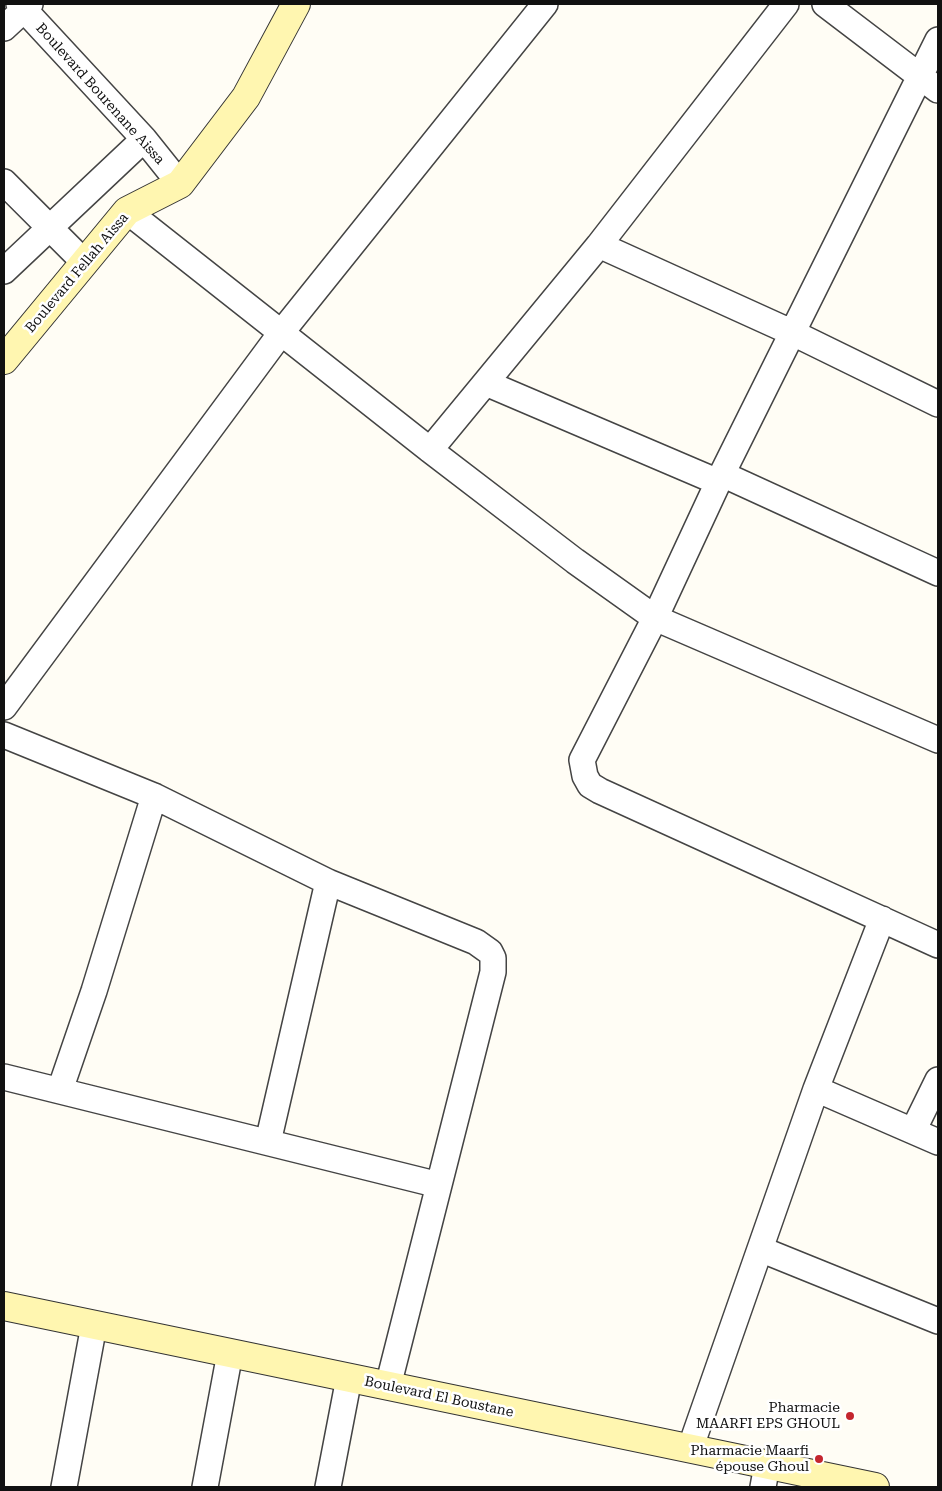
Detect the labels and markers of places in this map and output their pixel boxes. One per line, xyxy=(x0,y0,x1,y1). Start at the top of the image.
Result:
place label: Pharmacie MAARFI EPS GHOUL xyxy=(696,1400,840,1432)
marker: Pharmacie MAARFI EPS GHOUL xyxy=(844,1410,856,1422)
place label: Pharmacie Maarfi épouse Ghoul xyxy=(691,1443,809,1475)
marker: Pharmacie Maarfi épouse Ghoul xyxy=(813,1453,825,1465)

